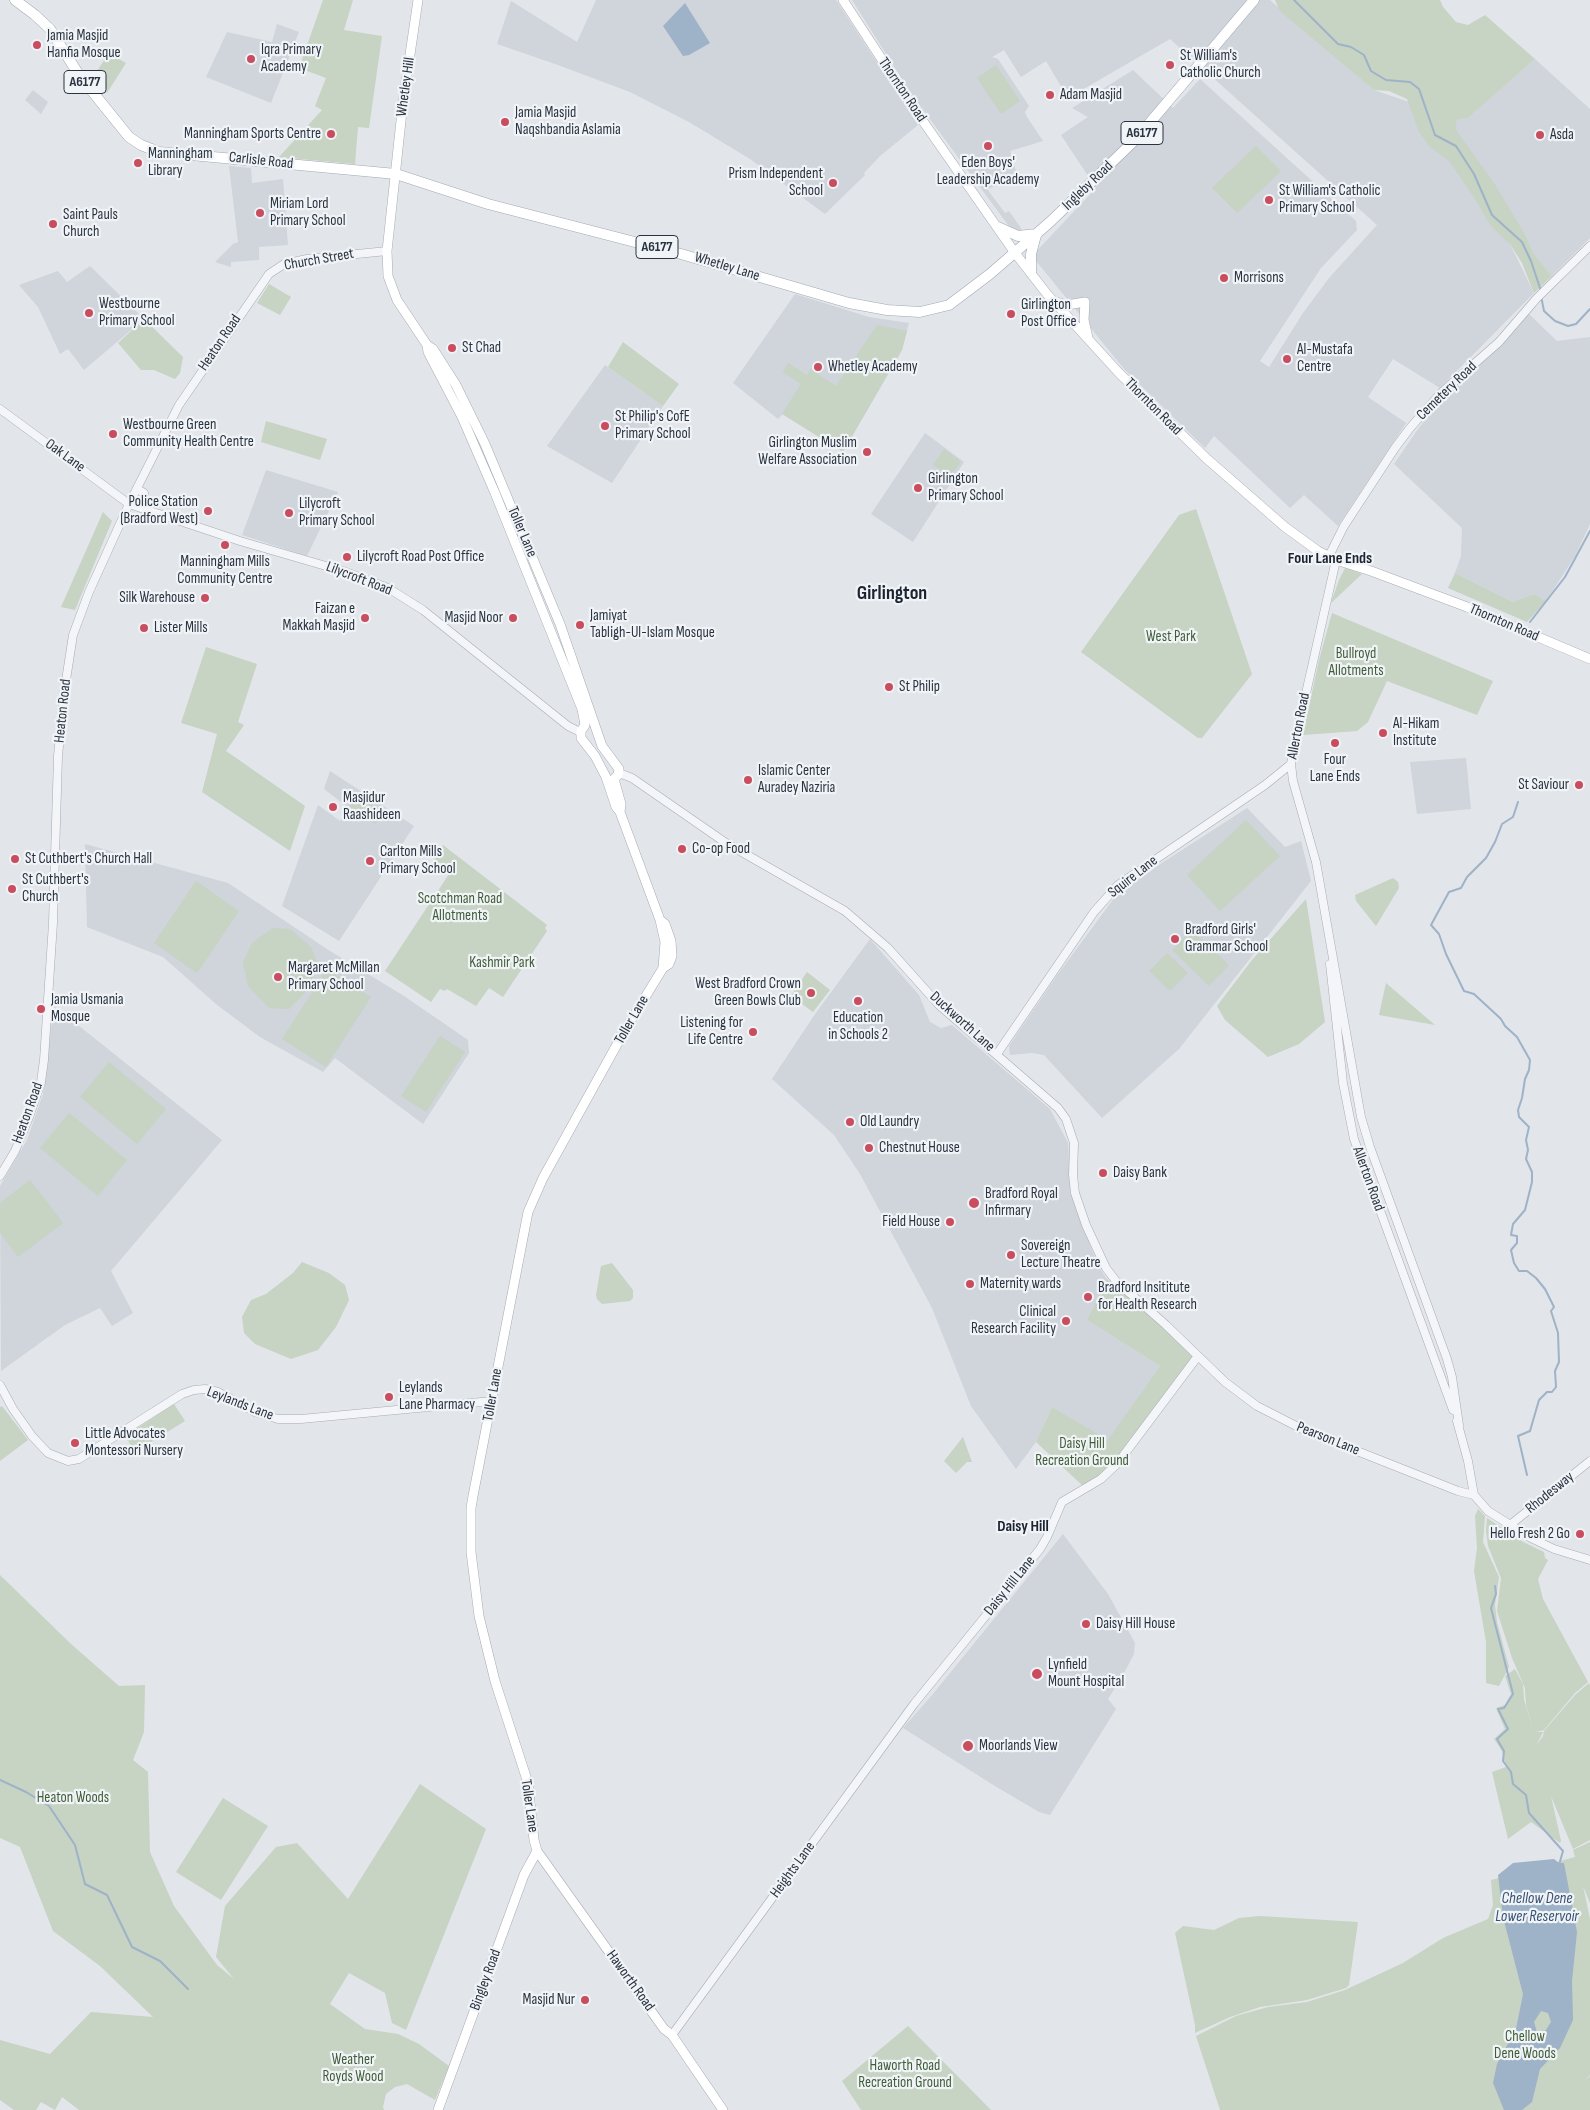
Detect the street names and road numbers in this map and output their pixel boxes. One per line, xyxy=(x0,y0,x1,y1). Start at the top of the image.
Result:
street label: Thornton Road xyxy=(874,54,930,126)
street label: Whetley Hill xyxy=(393,56,419,118)
road number: A6177 xyxy=(64,70,106,94)
road number: A6177 xyxy=(1121,122,1163,144)
street label: Carlisle Road xyxy=(228,149,294,173)
street label: Ingleby Road xyxy=(1059,157,1117,215)
road number: A6177 xyxy=(636,236,678,258)
street label: Church Street xyxy=(283,245,355,275)
street label: Whetley Lane xyxy=(692,249,762,285)
street label: Heaton Road xyxy=(195,311,245,375)
street label: Cemetery Road xyxy=(1413,358,1481,424)
street label: Thornton Road xyxy=(1121,375,1185,439)
street label: Oak Lane xyxy=(42,436,88,476)
street label: Toller Lane xyxy=(503,504,541,560)
street label: Lilycroft Road xyxy=(323,558,395,600)
street label: Thornton Road xyxy=(1466,600,1542,646)
street label: Heaton Road xyxy=(51,678,75,744)
street label: Allerton Road xyxy=(1284,691,1314,761)
street label: Squire Lane xyxy=(1105,852,1161,902)
street label: Duckworth Lane xyxy=(926,988,998,1056)
street label: Toller Lane xyxy=(611,992,653,1048)
street label: Heaton Road xyxy=(9,1080,47,1146)
street label: Allerton Road xyxy=(1348,1144,1388,1214)
street label: Toller Lane xyxy=(480,1367,506,1423)
street label: Leylands Lane xyxy=(204,1383,276,1425)
street label: Pearson Lane xyxy=(1294,1418,1362,1460)
street label: Rhodesway xyxy=(1522,1468,1578,1518)
street label: Daisy Hill Lane xyxy=(981,1553,1039,1619)
street label: Toller Lane xyxy=(516,1778,542,1834)
street label: Heights Lane xyxy=(767,1838,819,1902)
street label: Bingley Road xyxy=(467,1947,505,2013)
street label: Haworth Road xyxy=(602,1947,658,2015)

